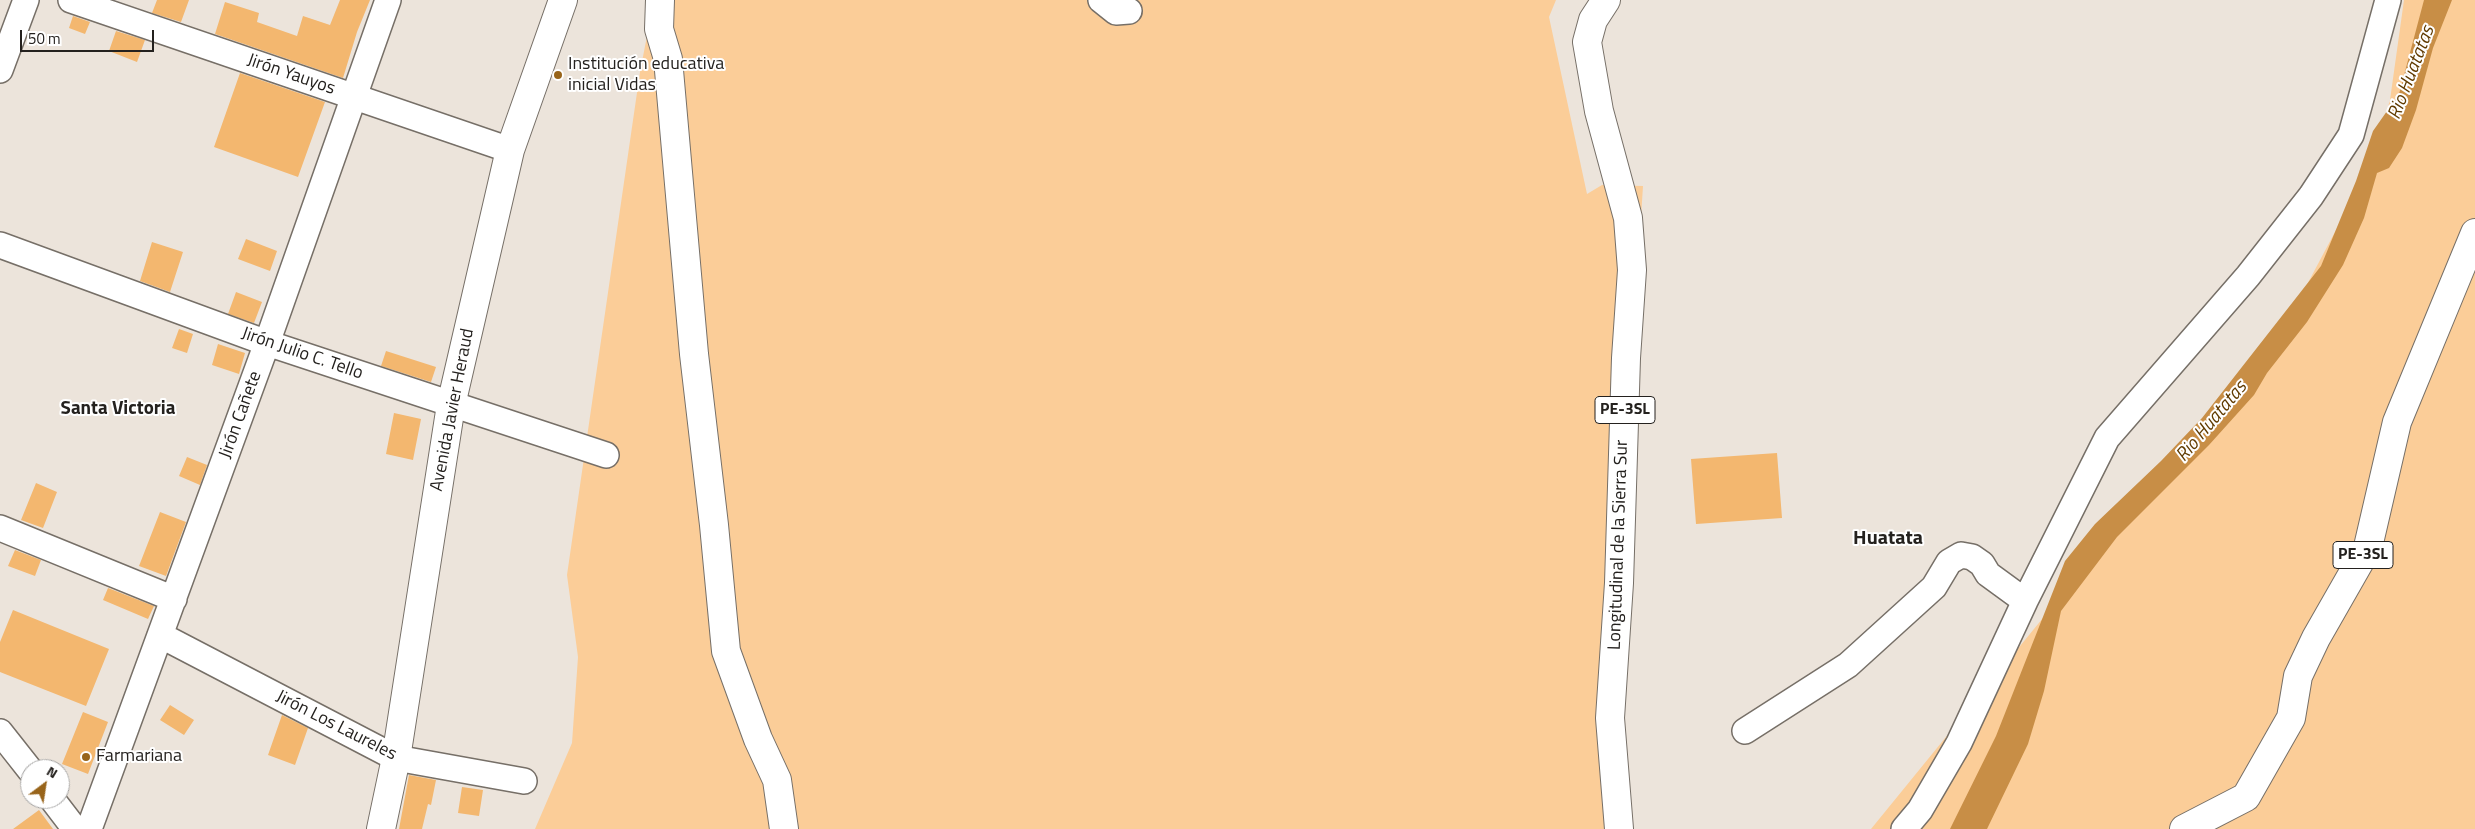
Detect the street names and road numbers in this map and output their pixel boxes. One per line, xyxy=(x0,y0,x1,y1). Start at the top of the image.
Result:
street label: Jirón Yauyos xyxy=(244,50,338,100)
street label: Jirón Julio C. Tello xyxy=(238,323,366,385)
street label: Avenida Javier Heraud xyxy=(427,327,479,493)
street label: Jirón Cañete xyxy=(215,368,267,462)
road number: PE-3SL xyxy=(1595,396,1655,424)
street label: Longitudinal de la Sierra Sur xyxy=(1605,439,1633,651)
road number: PE-3SL xyxy=(2333,542,2393,568)
street label: Jirón Los Laureles xyxy=(272,686,400,766)

